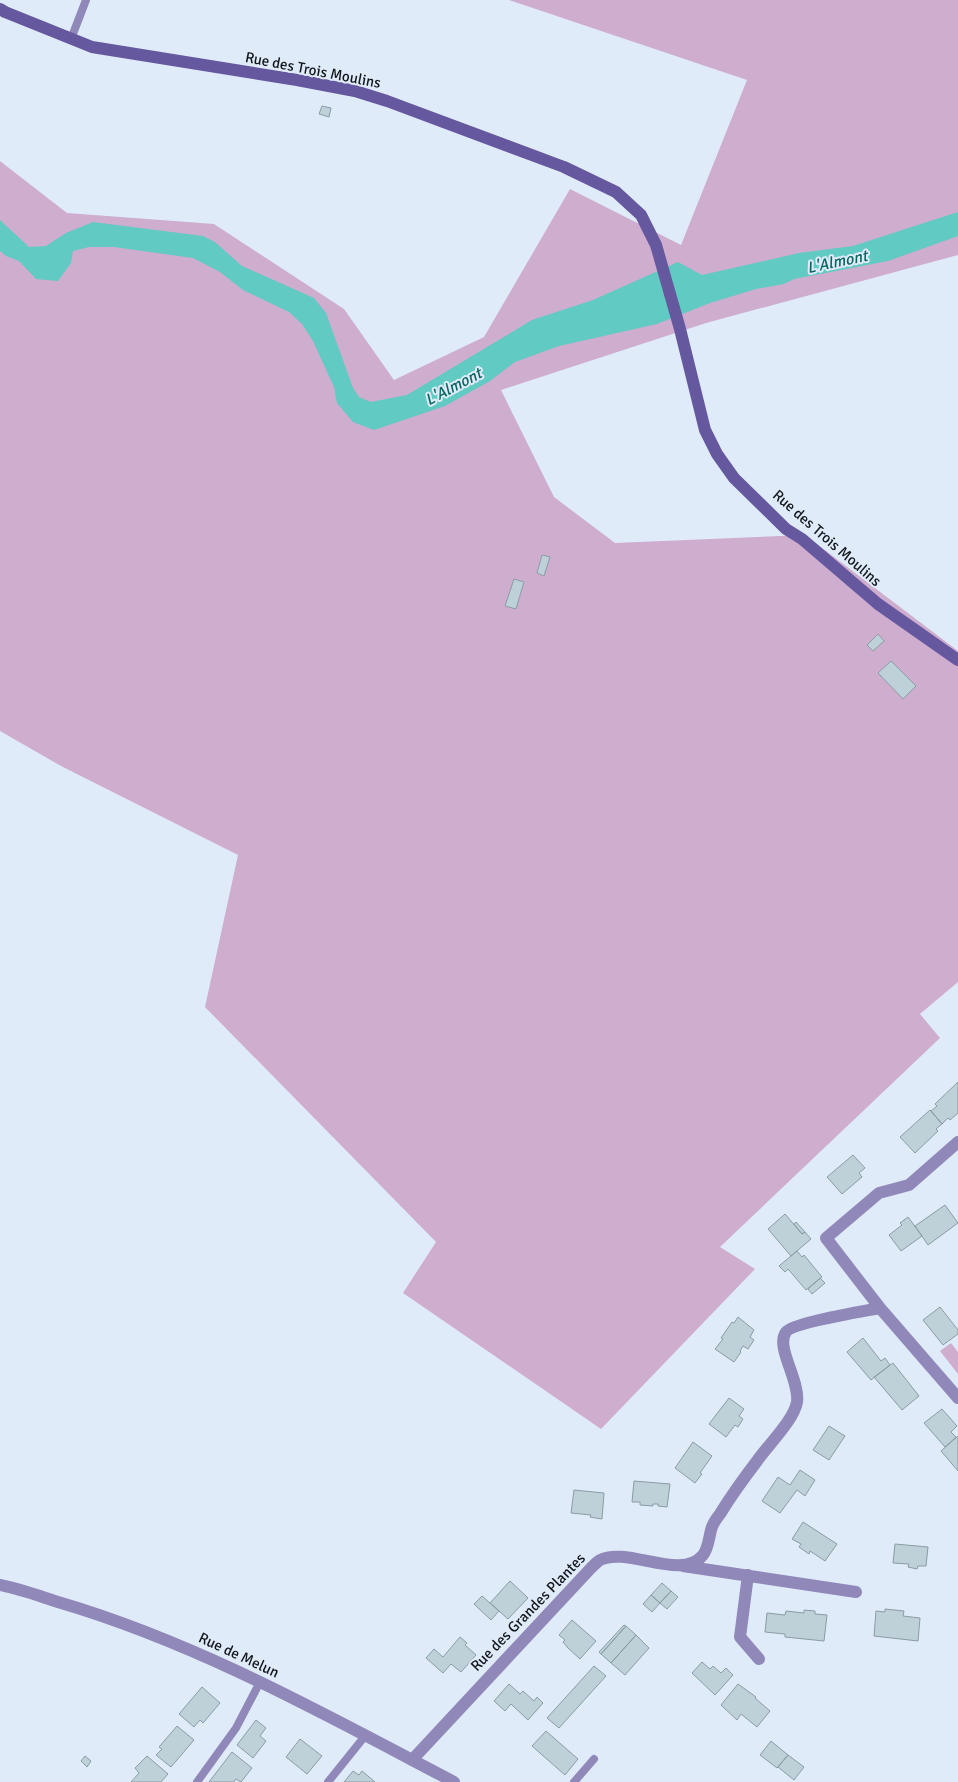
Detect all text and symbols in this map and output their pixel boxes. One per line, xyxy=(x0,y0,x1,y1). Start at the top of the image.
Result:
street label: Rue des Trois Moulins xyxy=(244,48,383,92)
water label: L'Almont xyxy=(805,245,872,278)
water label: L'Almont xyxy=(422,363,487,410)
street label: Rue des Trois Moulins xyxy=(769,486,885,590)
street label: Rue des Grandes Plantes xyxy=(467,1549,589,1675)
street label: Rue de Melun xyxy=(196,1629,282,1681)

